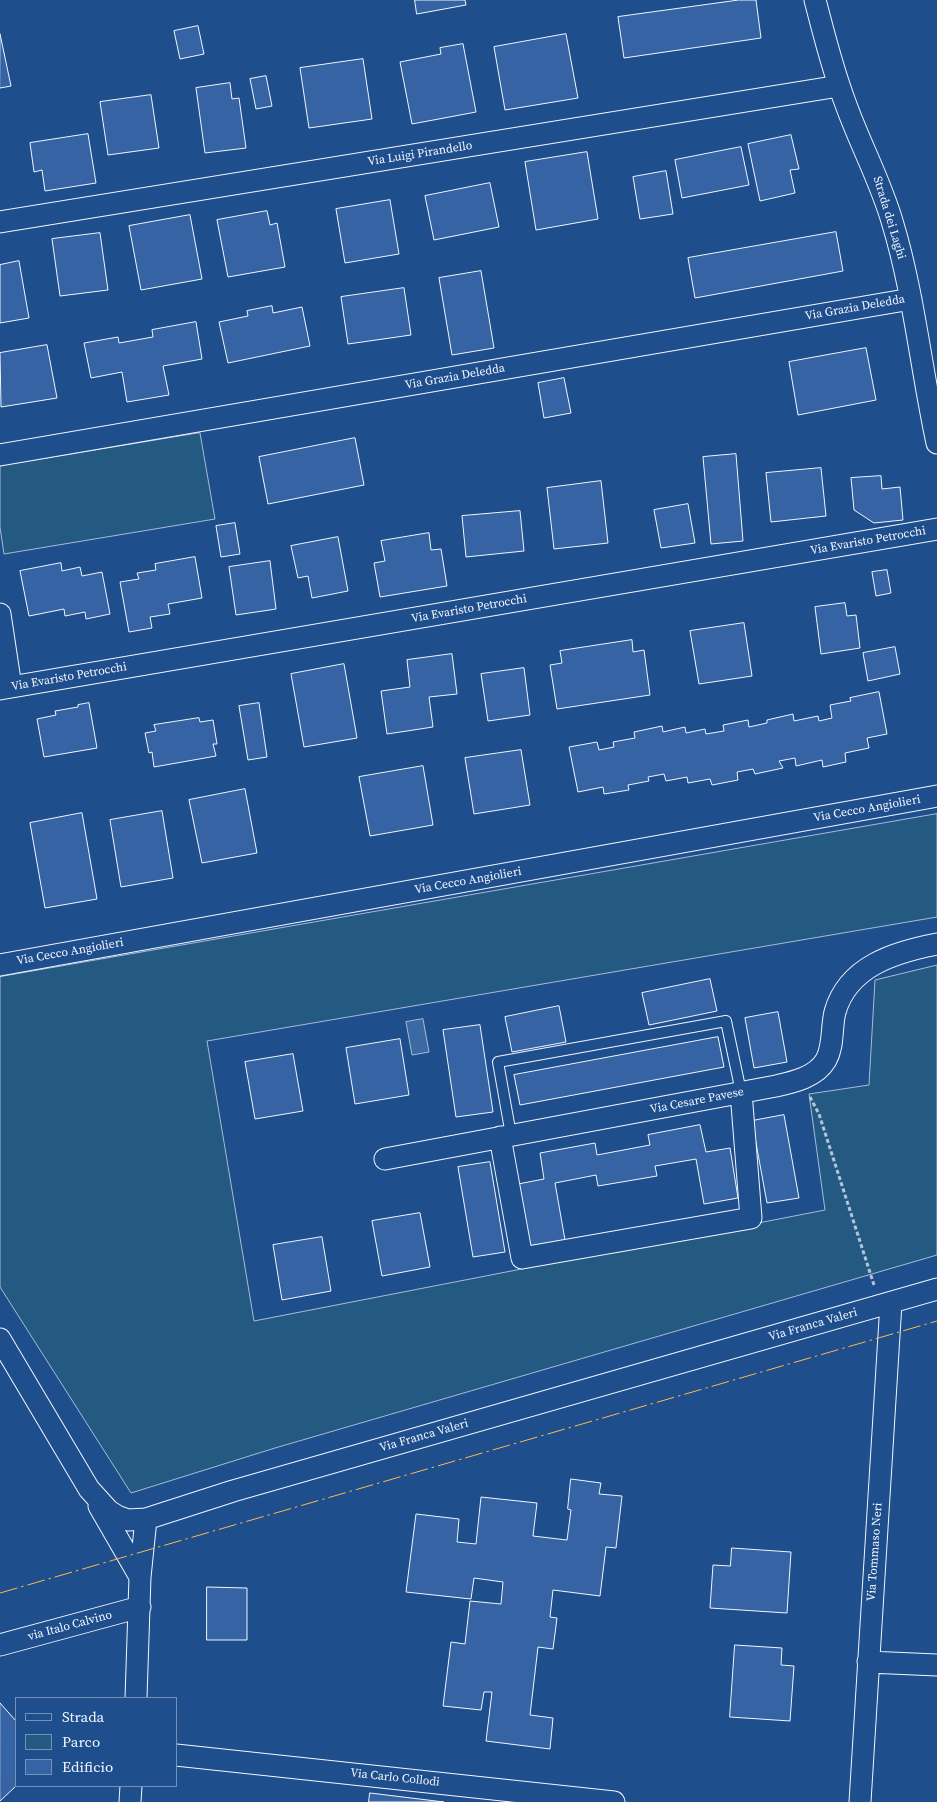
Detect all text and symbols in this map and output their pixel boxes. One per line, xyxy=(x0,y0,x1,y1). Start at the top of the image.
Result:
street label: Via Luigi Pirandello xyxy=(367,139,473,169)
street label: Strada dei Laghi xyxy=(870,175,908,261)
street label: Via Grazia Deledda xyxy=(804,292,906,324)
street label: Via Grazia Deledda xyxy=(404,361,506,393)
street label: Via Evaristo Petrocchi xyxy=(809,524,927,558)
street label: Via Evaristo Petrocchi xyxy=(410,592,528,626)
street label: Via Evaristo Petrocchi xyxy=(10,660,128,694)
street label: Via Cecco Angiolieri xyxy=(812,792,922,826)
street label: Via Cecco Angiolieri xyxy=(413,864,523,898)
street label: Via Cecco Angiolieri xyxy=(15,935,125,969)
street label: Via Cesare Pavese xyxy=(649,1085,745,1117)
street label: Via Franca Valeri xyxy=(767,1305,859,1345)
street label: Via Franca Valeri xyxy=(378,1416,470,1456)
street label: Via Tommaso Neri xyxy=(864,1502,886,1602)
street label: via Italo Calvino xyxy=(26,1608,114,1644)
legend xyxy=(15,1697,178,1787)
text: Strada xyxy=(62,1706,104,1727)
text: Parco xyxy=(62,1731,100,1752)
text: Edificio xyxy=(62,1756,113,1777)
street label: Via Carlo Collodi xyxy=(350,1766,440,1790)

